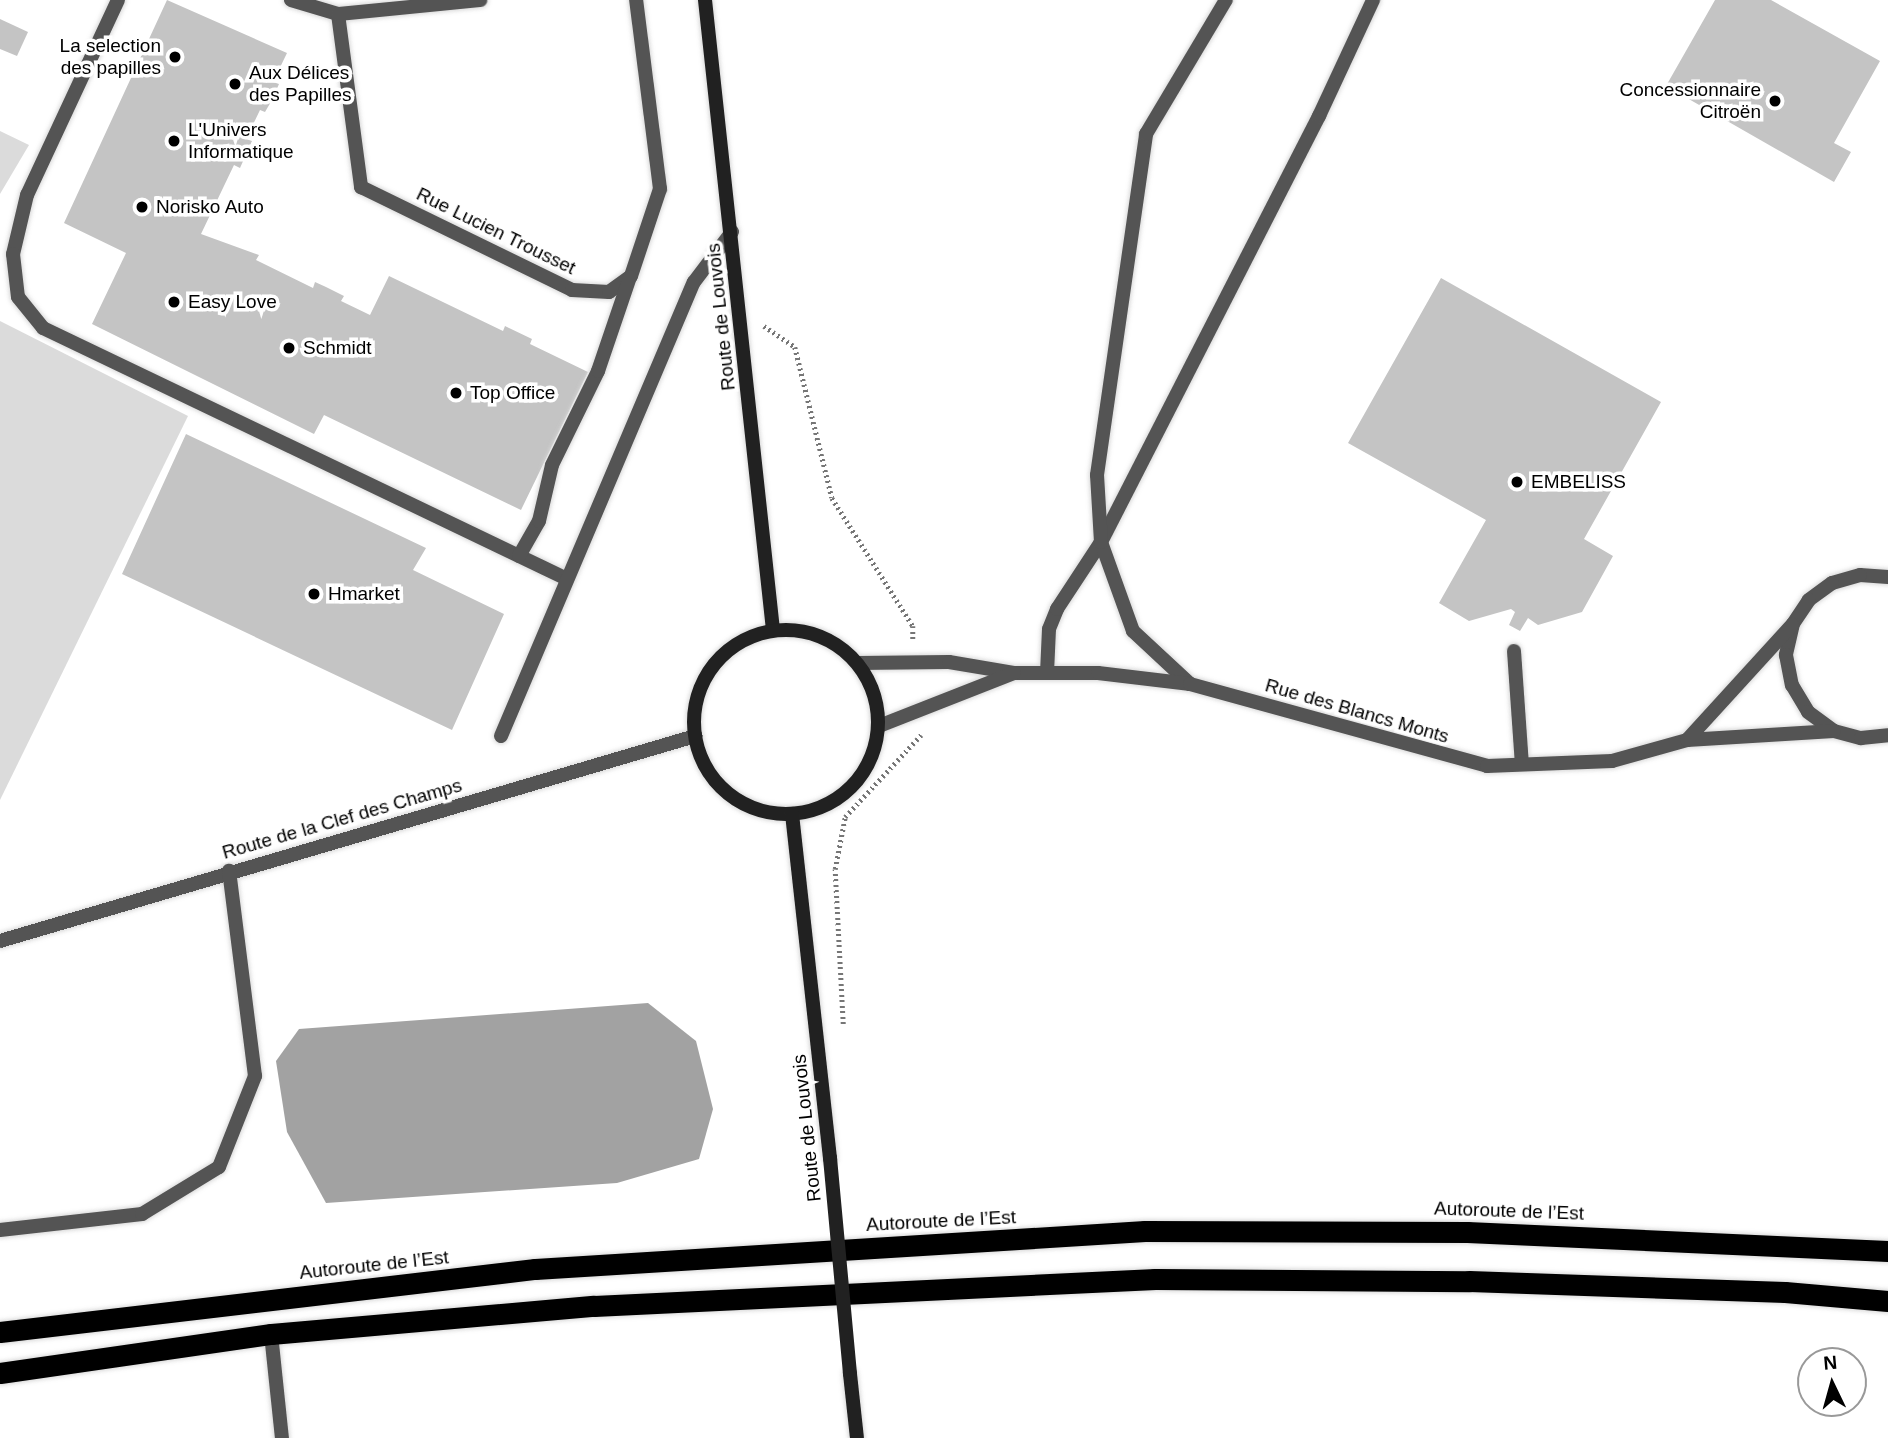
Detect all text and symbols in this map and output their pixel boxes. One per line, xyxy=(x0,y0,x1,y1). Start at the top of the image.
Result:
place label: La selection des papilles xyxy=(60,35,161,79)
marker: La selection des papilles xyxy=(167,49,183,65)
place label: Aux Délices des Papilles xyxy=(249,62,351,106)
marker: Aux Délices des Papilles xyxy=(227,76,243,92)
place label: Concessionnaire Citroën xyxy=(1619,79,1761,123)
marker: Concessionnaire Citroën xyxy=(1767,93,1783,109)
place label: L'Univers Informatique xyxy=(188,119,294,163)
marker: L'Univers Informatique xyxy=(166,133,182,149)
street label: Rue Lucien Trousset xyxy=(413,182,579,280)
place label: Norisko Auto xyxy=(156,196,265,218)
marker: Norisko Auto xyxy=(134,199,150,215)
street label: Route de Louvois xyxy=(702,242,740,392)
place label: Easy Love xyxy=(188,291,277,313)
marker: Easy Love xyxy=(166,294,182,310)
place label: Schmidt xyxy=(303,337,372,359)
marker: Schmidt xyxy=(281,340,297,356)
place label: Top Office xyxy=(470,382,555,404)
marker: Top Office xyxy=(448,385,464,401)
place label: EMBELISS xyxy=(1531,471,1626,493)
marker: EMBELISS xyxy=(1509,474,1525,490)
place label: Hmarket xyxy=(328,583,400,605)
marker: Hmarket xyxy=(306,586,322,602)
street label: Rue des Blancs Monts xyxy=(1262,674,1452,748)
street label: Route de la Clef des Champs xyxy=(220,774,464,864)
street label: Route de Louvois xyxy=(788,1053,826,1203)
street label: Autoroute de l’Est xyxy=(1434,1197,1584,1225)
street label: Autoroute de l’Est xyxy=(866,1206,1016,1236)
street label: Autoroute de l’Est xyxy=(298,1246,450,1284)
north arrow xyxy=(1797,1347,1867,1417)
text: N xyxy=(1823,1352,1838,1374)

